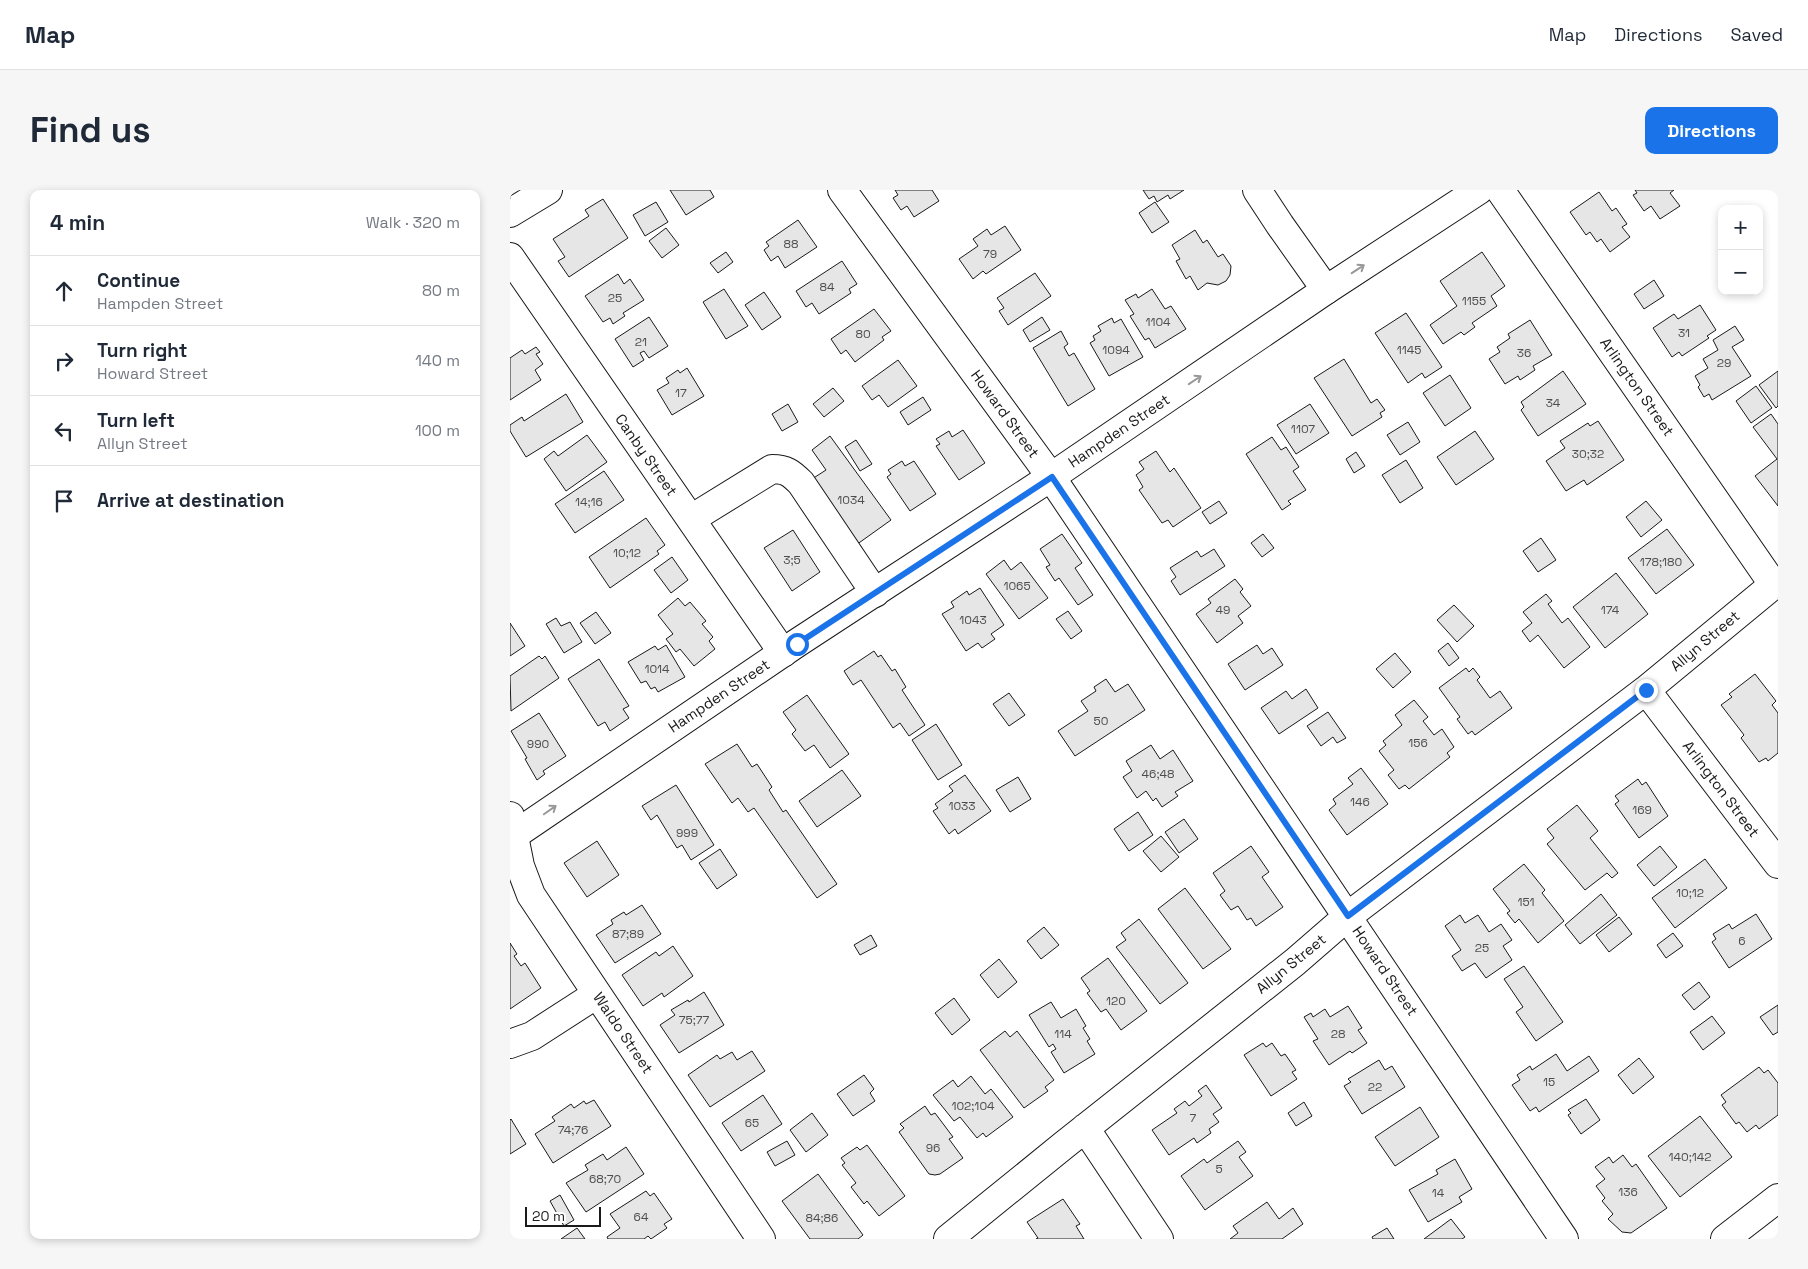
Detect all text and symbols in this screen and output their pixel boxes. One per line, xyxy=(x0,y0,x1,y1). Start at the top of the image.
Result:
text: Map xyxy=(25,19,75,50)
text: Map xyxy=(1549,23,1586,46)
text: Directions xyxy=(1614,23,1703,46)
text: Saved xyxy=(1731,23,1783,46)
button: Directions xyxy=(1645,107,1778,154)
text: Find us xyxy=(30,108,151,152)
map controls xyxy=(1718,205,1763,295)
button: + xyxy=(1718,205,1763,250)
text: 4 min xyxy=(50,209,105,236)
text: Walk · 320 m xyxy=(366,212,460,233)
house number: 88 xyxy=(784,236,798,252)
house number: 79 xyxy=(983,246,997,262)
button: − xyxy=(1718,250,1763,295)
one-way arrow xyxy=(1351,264,1365,274)
text: Continue xyxy=(97,268,180,293)
icon: ahead xyxy=(50,277,78,305)
house number: 84 xyxy=(820,279,835,295)
text: 80 m xyxy=(422,280,460,301)
house number: 25 xyxy=(608,290,622,306)
text: Hampden Street xyxy=(97,293,223,314)
house number: 1155 xyxy=(1462,293,1486,309)
house number: 1104 xyxy=(1145,314,1171,330)
house number: 31 xyxy=(1678,325,1690,341)
house number: 80 xyxy=(855,326,871,342)
house number: 21 xyxy=(635,334,647,350)
street label: Arlington Street xyxy=(1596,334,1679,440)
text: Turn right xyxy=(97,338,187,363)
house number: 1094 xyxy=(1102,342,1130,358)
house number: 1145 xyxy=(1397,342,1421,358)
house number: 36 xyxy=(1517,345,1531,361)
icon: right xyxy=(50,347,78,375)
text: 140 m xyxy=(415,350,460,371)
house number: 29 xyxy=(1717,355,1731,371)
text: Howard Street xyxy=(97,363,208,384)
street label: Howard Street xyxy=(967,366,1044,462)
one-way arrow xyxy=(1187,375,1201,385)
house number: 17 xyxy=(675,385,687,401)
street label: Hampden Street xyxy=(1064,390,1173,472)
house number: 34 xyxy=(1546,395,1561,411)
text: Turn left xyxy=(97,408,175,433)
street label: Canby Street xyxy=(611,410,682,500)
icon: left xyxy=(50,417,78,445)
text: 100 m xyxy=(415,420,460,441)
house number: 1107 xyxy=(1291,421,1315,437)
text: Allyn Street xyxy=(97,433,188,454)
house number: 30;32 xyxy=(1572,446,1604,462)
icon: arrive xyxy=(50,487,78,515)
text: Arrive at destination xyxy=(97,488,285,513)
house number: 1034 xyxy=(837,492,865,508)
house number: 14;16 xyxy=(575,494,603,510)
house number: 10;12 xyxy=(613,545,641,561)
house number: 3;5 xyxy=(783,552,801,568)
house number: 178;180 xyxy=(1640,554,1682,570)
house number: 1065 xyxy=(1003,578,1031,594)
house number: 49 xyxy=(1216,602,1230,618)
house number: 174 xyxy=(1601,602,1620,618)
street label: Allyn Street xyxy=(1666,606,1743,675)
house number: 1043 xyxy=(959,612,987,628)
route start xyxy=(786,633,809,656)
street label: Hampden Street xyxy=(664,655,773,737)
house number: 1014 xyxy=(644,661,670,677)
route end xyxy=(1635,679,1658,702)
house number: 50 xyxy=(1094,713,1108,729)
house number: 156 xyxy=(1408,735,1428,751)
house number: 990 xyxy=(527,736,549,752)
street label: Arlington Street xyxy=(1679,737,1764,841)
house number: 46;48 xyxy=(1142,766,1174,782)
house number: 146 xyxy=(1350,794,1370,810)
house number: 1033 xyxy=(948,798,976,814)
house number: 169 xyxy=(1632,802,1652,818)
one-way arrow xyxy=(543,805,557,815)
house number: 999 xyxy=(676,825,698,841)
house number: 10;12 xyxy=(1676,885,1704,901)
house number: 151 xyxy=(1517,894,1535,910)
street label: Howard Street xyxy=(1348,922,1422,1019)
house number: 87;89 xyxy=(612,926,644,942)
street label: Allyn Street xyxy=(1252,929,1330,998)
house number: 6 xyxy=(1738,933,1746,949)
house number: 25 xyxy=(1475,940,1489,956)
street label: Waldo Street xyxy=(589,988,658,1077)
house number: 120 xyxy=(1106,993,1126,1009)
house number: 75;77 xyxy=(679,1012,709,1028)
house number: 114 xyxy=(1054,1026,1072,1042)
house number: 28 xyxy=(1331,1026,1345,1042)
house number: 15 xyxy=(1543,1074,1555,1090)
house number: 22 xyxy=(1368,1079,1382,1095)
house number: 102;104 xyxy=(951,1098,995,1114)
house number: 7 xyxy=(1190,1110,1197,1126)
house number: 65 xyxy=(745,1115,759,1131)
house number: 74;76 xyxy=(558,1122,588,1138)
house number: 96 xyxy=(926,1140,940,1156)
house number: 140;142 xyxy=(1669,1149,1712,1165)
house number: 5 xyxy=(1215,1161,1223,1177)
house number: 68;70 xyxy=(589,1171,621,1187)
house number: 136 xyxy=(1618,1184,1638,1200)
house number: 14 xyxy=(1432,1185,1445,1201)
scale bar xyxy=(525,1204,601,1227)
text: 20 m xyxy=(532,1207,565,1225)
house number: 64 xyxy=(634,1209,649,1225)
house number: 84;86 xyxy=(806,1210,838,1226)

